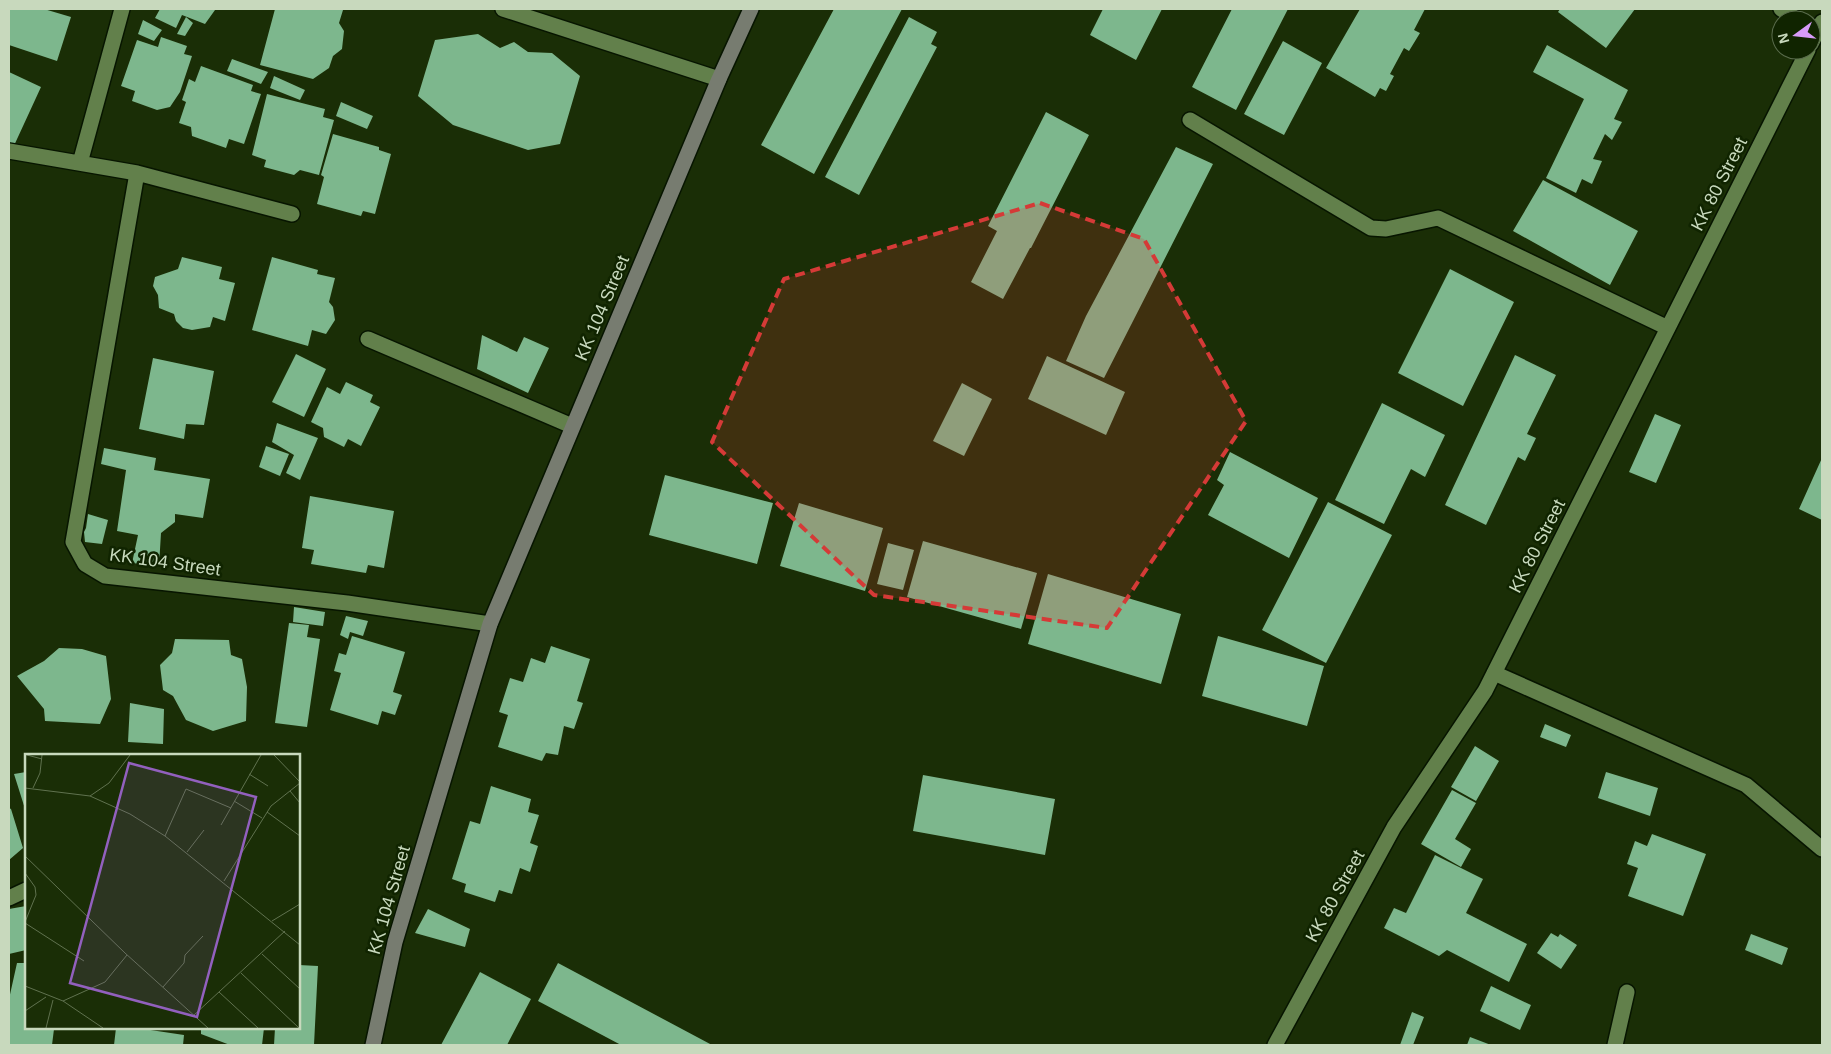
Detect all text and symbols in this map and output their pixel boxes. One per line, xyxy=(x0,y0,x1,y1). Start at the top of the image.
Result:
north arrow xyxy=(1771,10,1821,60)
text: N xyxy=(1774,31,1792,45)
street label: KK 80 Street xyxy=(1687,134,1751,234)
street label: KK 104 Street xyxy=(571,253,633,363)
street label: KK 80 Street xyxy=(1505,496,1569,596)
street label: KK 104 Street xyxy=(108,544,222,580)
inset map xyxy=(25,754,300,1029)
street label: KK 104 Street xyxy=(364,843,414,957)
street label: KK 80 Street xyxy=(1302,847,1368,945)

